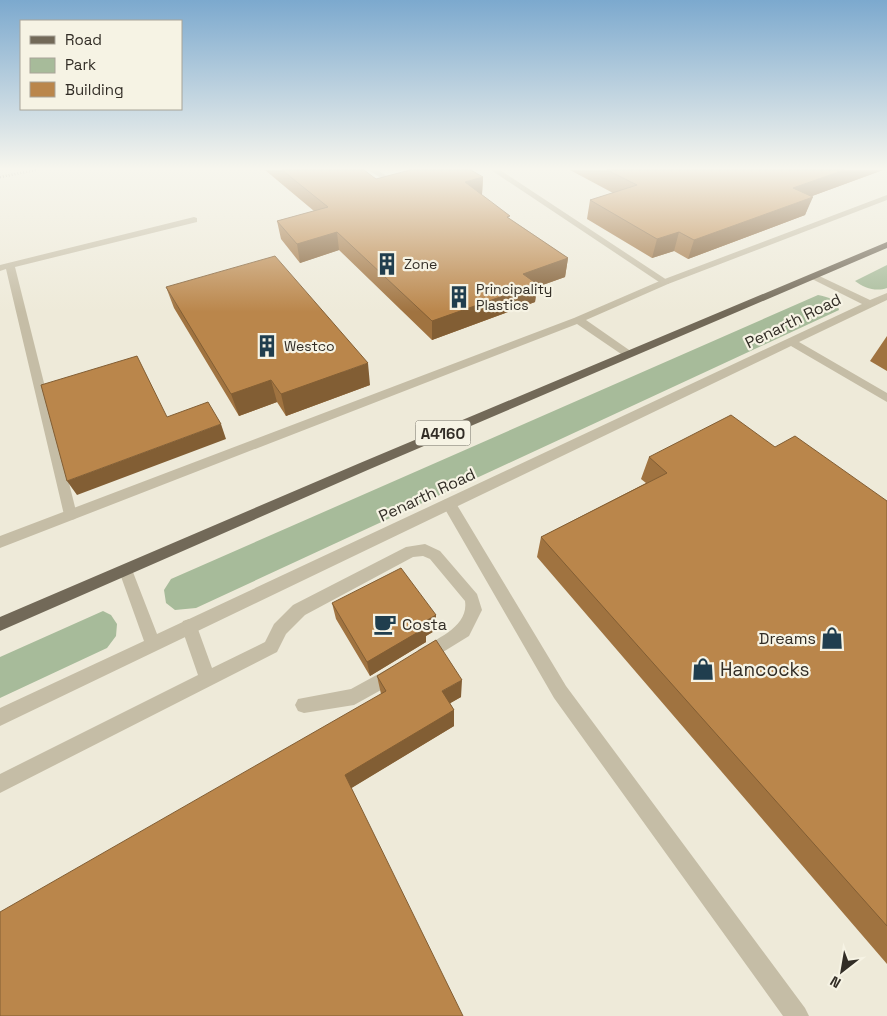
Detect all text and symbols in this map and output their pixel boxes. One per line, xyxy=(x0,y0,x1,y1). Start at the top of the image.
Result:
legend xyxy=(20,20,182,110)
text: Road xyxy=(65,30,102,49)
text: Park xyxy=(65,55,96,74)
text: Building xyxy=(65,80,124,99)
building icon: Zone xyxy=(374,251,400,277)
place label: Zone xyxy=(404,255,437,273)
place label: Principality Plastics xyxy=(476,280,552,314)
building icon: Principality Plastics xyxy=(446,284,472,310)
street label: Penarth Road xyxy=(741,289,845,353)
building icon: Westco xyxy=(254,333,280,359)
place label: Westco xyxy=(284,337,335,355)
road number: A4160 xyxy=(416,420,470,446)
street label: Penarth Road xyxy=(375,463,479,527)
cafe icon: Costa xyxy=(372,611,398,637)
place label: Costa xyxy=(402,614,447,635)
shop icon: Dreams xyxy=(819,625,845,651)
place label: Dreams xyxy=(759,628,816,649)
shop icon: Hancocks xyxy=(690,656,716,682)
place label: Hancocks xyxy=(720,657,810,682)
north arrow xyxy=(817,946,867,996)
text: N xyxy=(827,972,844,992)

